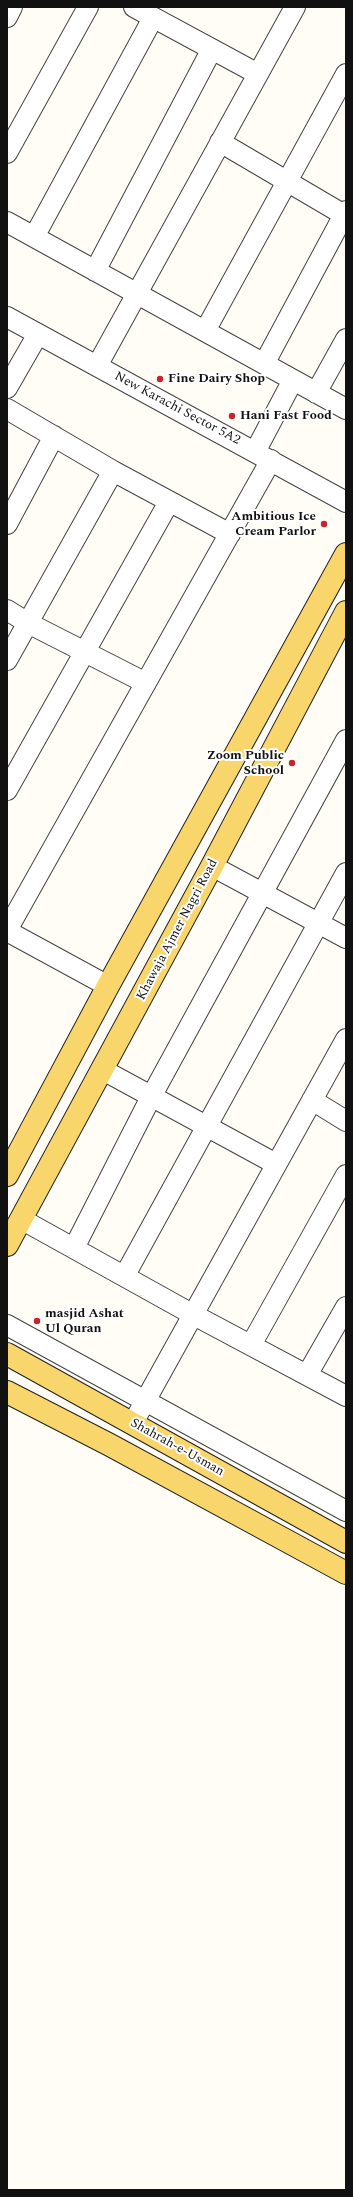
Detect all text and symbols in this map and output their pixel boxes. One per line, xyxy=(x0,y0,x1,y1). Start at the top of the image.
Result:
street label: New Karachi Sector 5A2 xyxy=(111,369,243,449)
place label: Fine Dairy Shop xyxy=(168,371,265,387)
marker: Fine Dairy Shop xyxy=(155,374,165,384)
place label: Hani Fast Food xyxy=(240,408,332,424)
marker: Hani Fast Food xyxy=(227,411,237,421)
place label: Ambitious Ice Cream Parlor xyxy=(231,509,316,540)
marker: Ambitious Ice Cream Parlor xyxy=(319,519,329,529)
place label: Zoom Public School xyxy=(207,748,284,779)
marker: Zoom Public School xyxy=(287,758,297,768)
street label: Khawaja Ajmer Nagri Road xyxy=(134,857,222,1003)
place label: masjid Ashat Ul Quran xyxy=(45,1306,124,1337)
marker: masjid Ashat Ul Quran xyxy=(32,1316,42,1326)
street label: Shahrah-e-Usman xyxy=(128,1416,226,1480)

